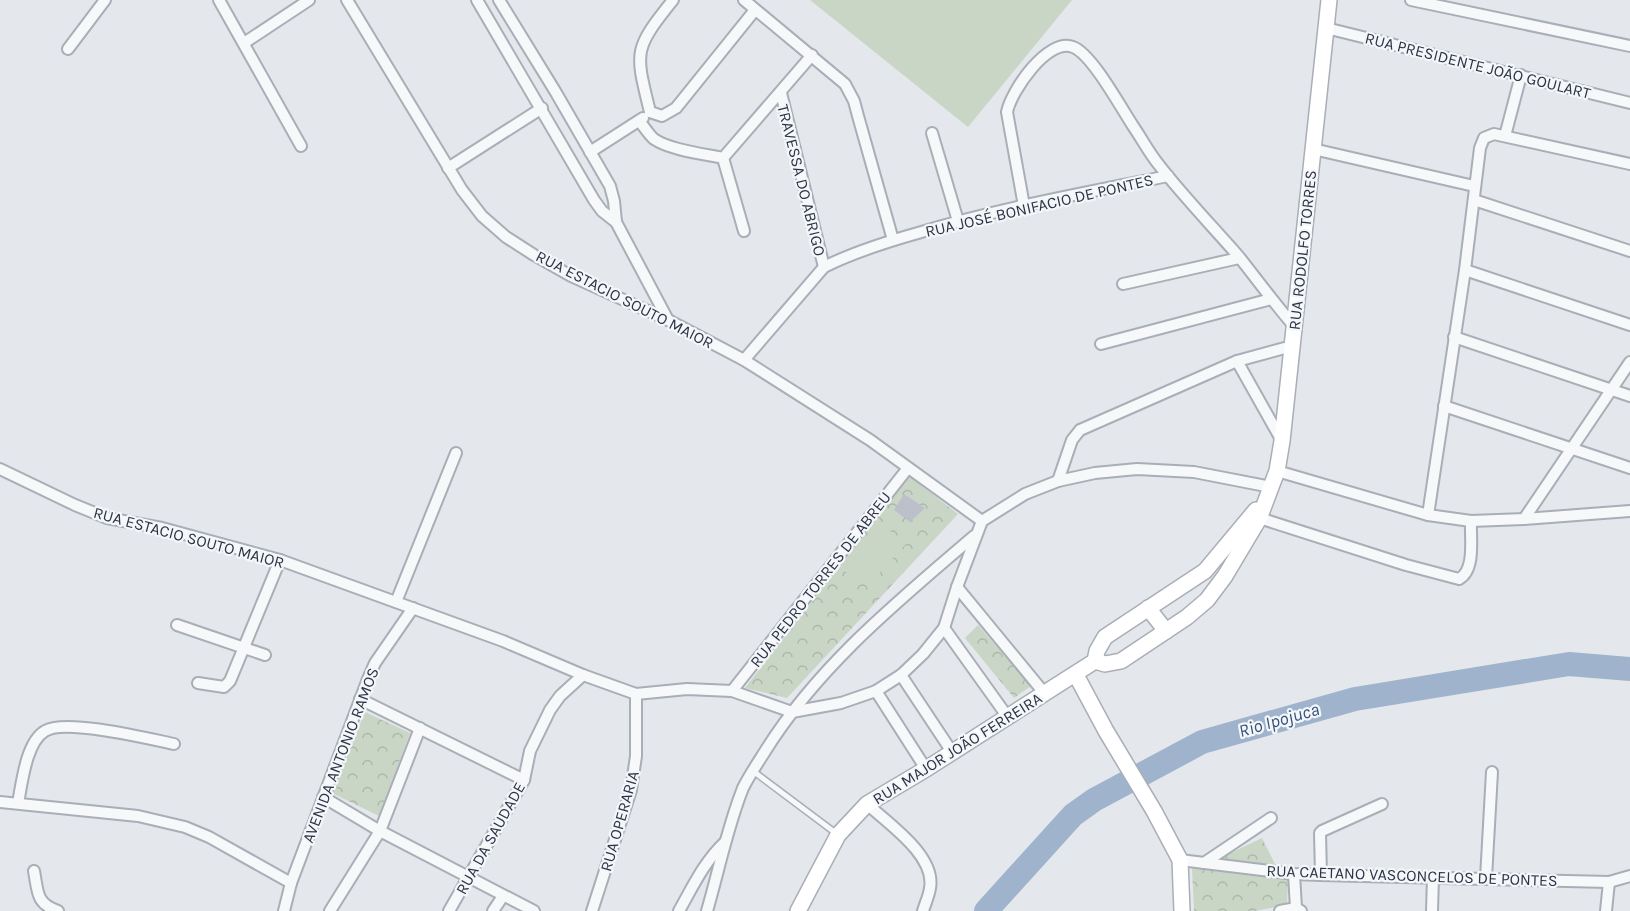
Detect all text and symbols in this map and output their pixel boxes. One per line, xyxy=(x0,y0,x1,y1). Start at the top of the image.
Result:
street label: RUA PRESIDENTE JOÃO GOULART xyxy=(1363,28,1593,103)
street label: TRAVESSA DO ABRIGO xyxy=(773,102,830,258)
street label: RUA RODOLFO TORRES xyxy=(1285,169,1320,331)
street label: RUA JOSÉ BONIFACIO DE PONTES xyxy=(923,170,1155,241)
street label: RUA ESTACIO SOUTO MAIOR xyxy=(533,246,717,353)
street label: RUA PEDRO TORRES DE ABREU xyxy=(746,488,895,671)
street label: RUA ESTACIO SOUTO MAIOR xyxy=(91,503,286,572)
street label: AVENIDA ANTONIO RAMOS xyxy=(298,665,383,846)
street label: RUA MAJOR JOÃO FERREIRA xyxy=(869,688,1045,808)
water label: Rio Ipojuca xyxy=(1236,698,1322,742)
street label: RUA OPERARIA xyxy=(596,769,643,874)
street label: RUA DA SAUDADE xyxy=(452,779,529,898)
street label: RUA CAETANO VASCONCELOS DE PONTES xyxy=(1266,861,1558,890)

